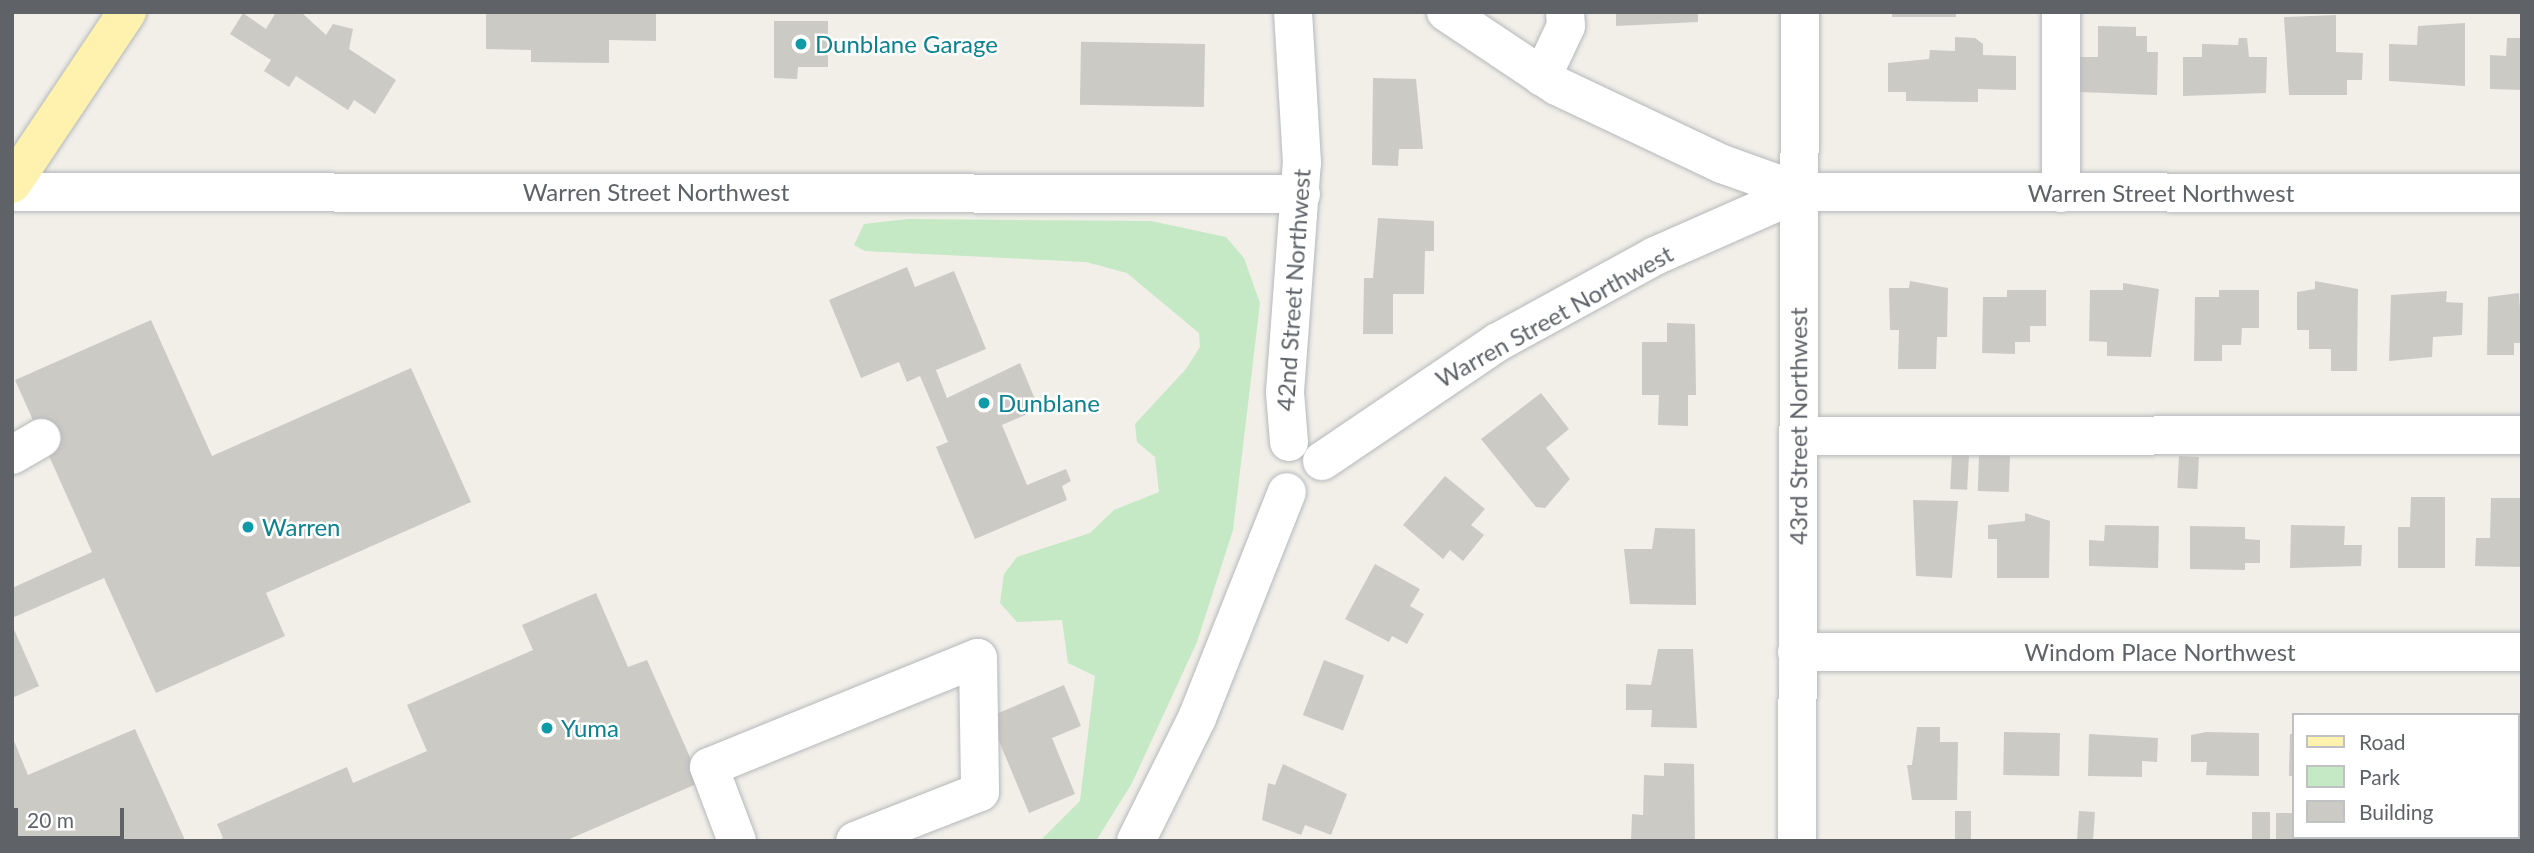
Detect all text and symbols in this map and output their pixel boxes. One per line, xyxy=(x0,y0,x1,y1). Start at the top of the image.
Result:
place label: Dunblane Garage xyxy=(815,30,998,58)
marker: Dunblane Garage xyxy=(793,36,809,52)
street label: 42nd Street Northwest xyxy=(1270,168,1316,412)
street label: Warren Street Northwest xyxy=(523,178,789,206)
street label: Warren Street Northwest xyxy=(2028,179,2294,207)
street label: Warren Street Northwest xyxy=(1430,239,1678,393)
street label: 43rd Street Northwest xyxy=(1784,307,1812,545)
place label: Dunblane xyxy=(998,389,1100,417)
marker: Dunblane xyxy=(976,395,992,411)
place label: Warren xyxy=(262,513,340,541)
marker: Warren xyxy=(240,519,256,535)
street label: Windom Place Northwest xyxy=(2024,638,2296,666)
legend xyxy=(2292,713,2520,839)
place label: Yuma xyxy=(561,714,619,742)
marker: Yuma xyxy=(539,720,555,736)
text: Road xyxy=(2359,729,2406,754)
text: Park xyxy=(2359,764,2400,789)
scale bar xyxy=(18,794,128,838)
text: Building xyxy=(2359,799,2434,824)
text: 20 m xyxy=(27,807,74,832)

